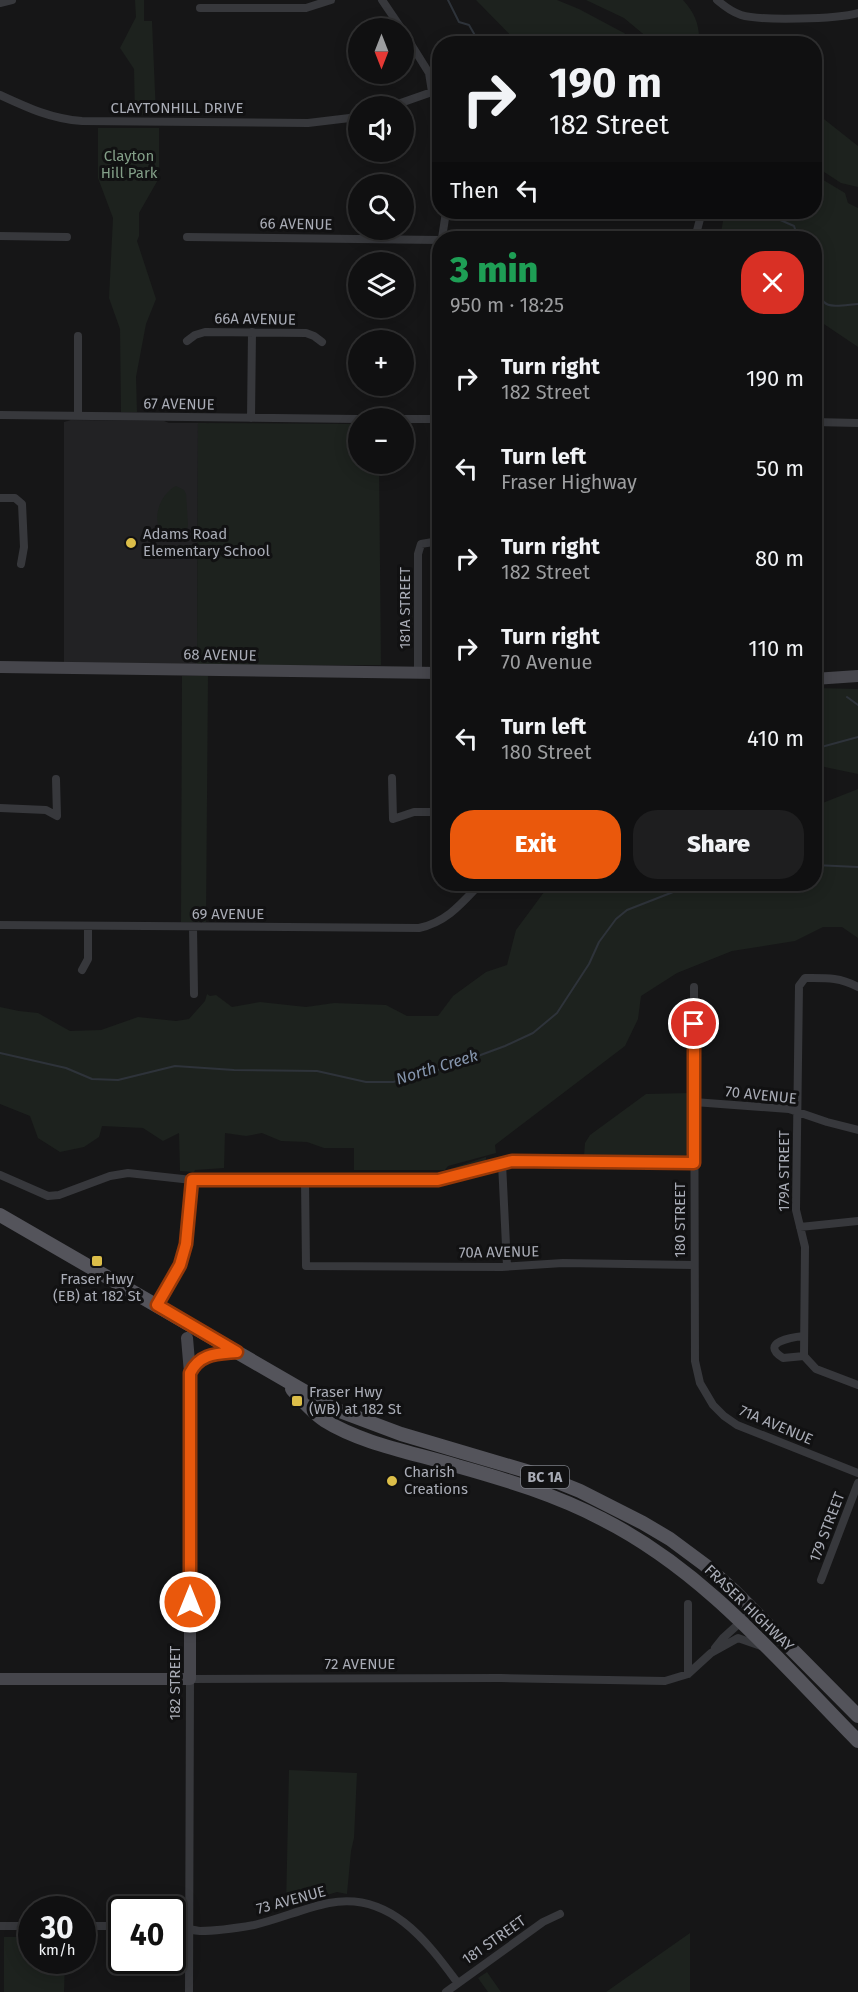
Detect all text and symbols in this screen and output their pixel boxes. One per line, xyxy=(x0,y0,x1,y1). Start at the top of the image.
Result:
north arrow xyxy=(348,18,414,84)
map controls xyxy=(348,18,414,474)
text: 190 m xyxy=(549,58,662,108)
icon: right xyxy=(450,60,528,138)
button: sound xyxy=(348,96,414,162)
street label: CLAYTONHILL DRIVE xyxy=(111,99,243,117)
text: 182 Street xyxy=(549,109,669,141)
park label: Clayton Hill Park xyxy=(101,147,158,182)
button: search xyxy=(348,174,414,240)
icon: left xyxy=(511,174,544,207)
text: Then xyxy=(450,177,499,204)
street label: 66 AVENUE xyxy=(259,214,333,234)
text: 3 min xyxy=(450,248,538,292)
button: close xyxy=(741,251,804,314)
button: layers xyxy=(348,252,414,318)
text: 950 m · 18:25 xyxy=(450,293,564,317)
street label: 66A AVENUE xyxy=(214,309,296,329)
button: + xyxy=(348,330,414,396)
text: Turn right xyxy=(501,353,600,380)
icon: right xyxy=(450,362,483,395)
text: 190 m xyxy=(746,365,804,392)
text: 182 Street xyxy=(501,380,590,404)
street label: 67 AVENUE xyxy=(143,394,215,414)
button: − xyxy=(348,408,414,474)
text: Turn left xyxy=(501,443,586,470)
icon: left xyxy=(450,452,483,485)
text: 50 m xyxy=(756,455,804,482)
text: Fraser Highway xyxy=(501,470,637,494)
place label: Adams Road Elementary School xyxy=(143,525,271,560)
text: Turn right xyxy=(501,533,600,560)
marker: Adams Road Elementary School xyxy=(124,536,138,550)
icon: right xyxy=(450,542,483,575)
text: 80 m xyxy=(755,545,804,572)
text: 182 Street xyxy=(501,560,590,584)
street label: 181A STREET xyxy=(396,567,414,649)
text: Turn right xyxy=(501,623,600,650)
icon: right xyxy=(450,632,483,665)
text: 110 m xyxy=(748,635,804,662)
street label: 68 AVENUE xyxy=(183,645,257,665)
text: 70 Avenue xyxy=(501,650,592,674)
text: Turn left xyxy=(501,713,586,740)
icon: left xyxy=(450,722,483,755)
text: 410 m xyxy=(747,725,804,752)
text: 180 Street xyxy=(501,740,591,764)
button: Exit xyxy=(450,810,621,879)
button: Share xyxy=(633,810,804,879)
street label: 69 AVENUE xyxy=(192,905,264,923)
pin xyxy=(668,998,719,1049)
icon: arrive xyxy=(677,1007,710,1040)
water label: North Creek xyxy=(394,1045,481,1088)
street label: 70 AVENUE xyxy=(724,1082,798,1108)
street label: 179A STREET xyxy=(775,1130,793,1212)
street label: 180 STREET xyxy=(671,1182,689,1258)
street label: 70A AVENUE xyxy=(459,1242,539,1262)
marker: Fraser Hwy (EB) at 182 St xyxy=(90,1254,104,1268)
place label: Fraser Hwy (EB) at 182 St xyxy=(53,1270,142,1305)
place label: Fraser Hwy (WB) at 182 St xyxy=(309,1383,402,1418)
marker: Fraser Hwy (WB) at 182 St xyxy=(290,1394,304,1408)
street label: 71A AVENUE xyxy=(736,1401,816,1449)
place label: Charish Creations xyxy=(404,1463,468,1498)
road number: BC 1A xyxy=(521,1466,569,1488)
marker: Charish Creations xyxy=(385,1474,399,1488)
street label: 179 STREET xyxy=(805,1489,849,1564)
street label: FRASER HIGHWAY xyxy=(701,1561,798,1656)
position arrow xyxy=(158,1570,222,1634)
street label: 182 STREET xyxy=(166,1646,184,1720)
street label: 72 AVENUE xyxy=(325,1655,395,1673)
street label: 73 AVENUE xyxy=(254,1882,328,1918)
speed limit sign: 40 xyxy=(108,1896,186,1974)
text: 30 xyxy=(40,1910,74,1946)
street label: 181 STREET xyxy=(459,1911,529,1968)
text: km/h xyxy=(38,1941,76,1959)

